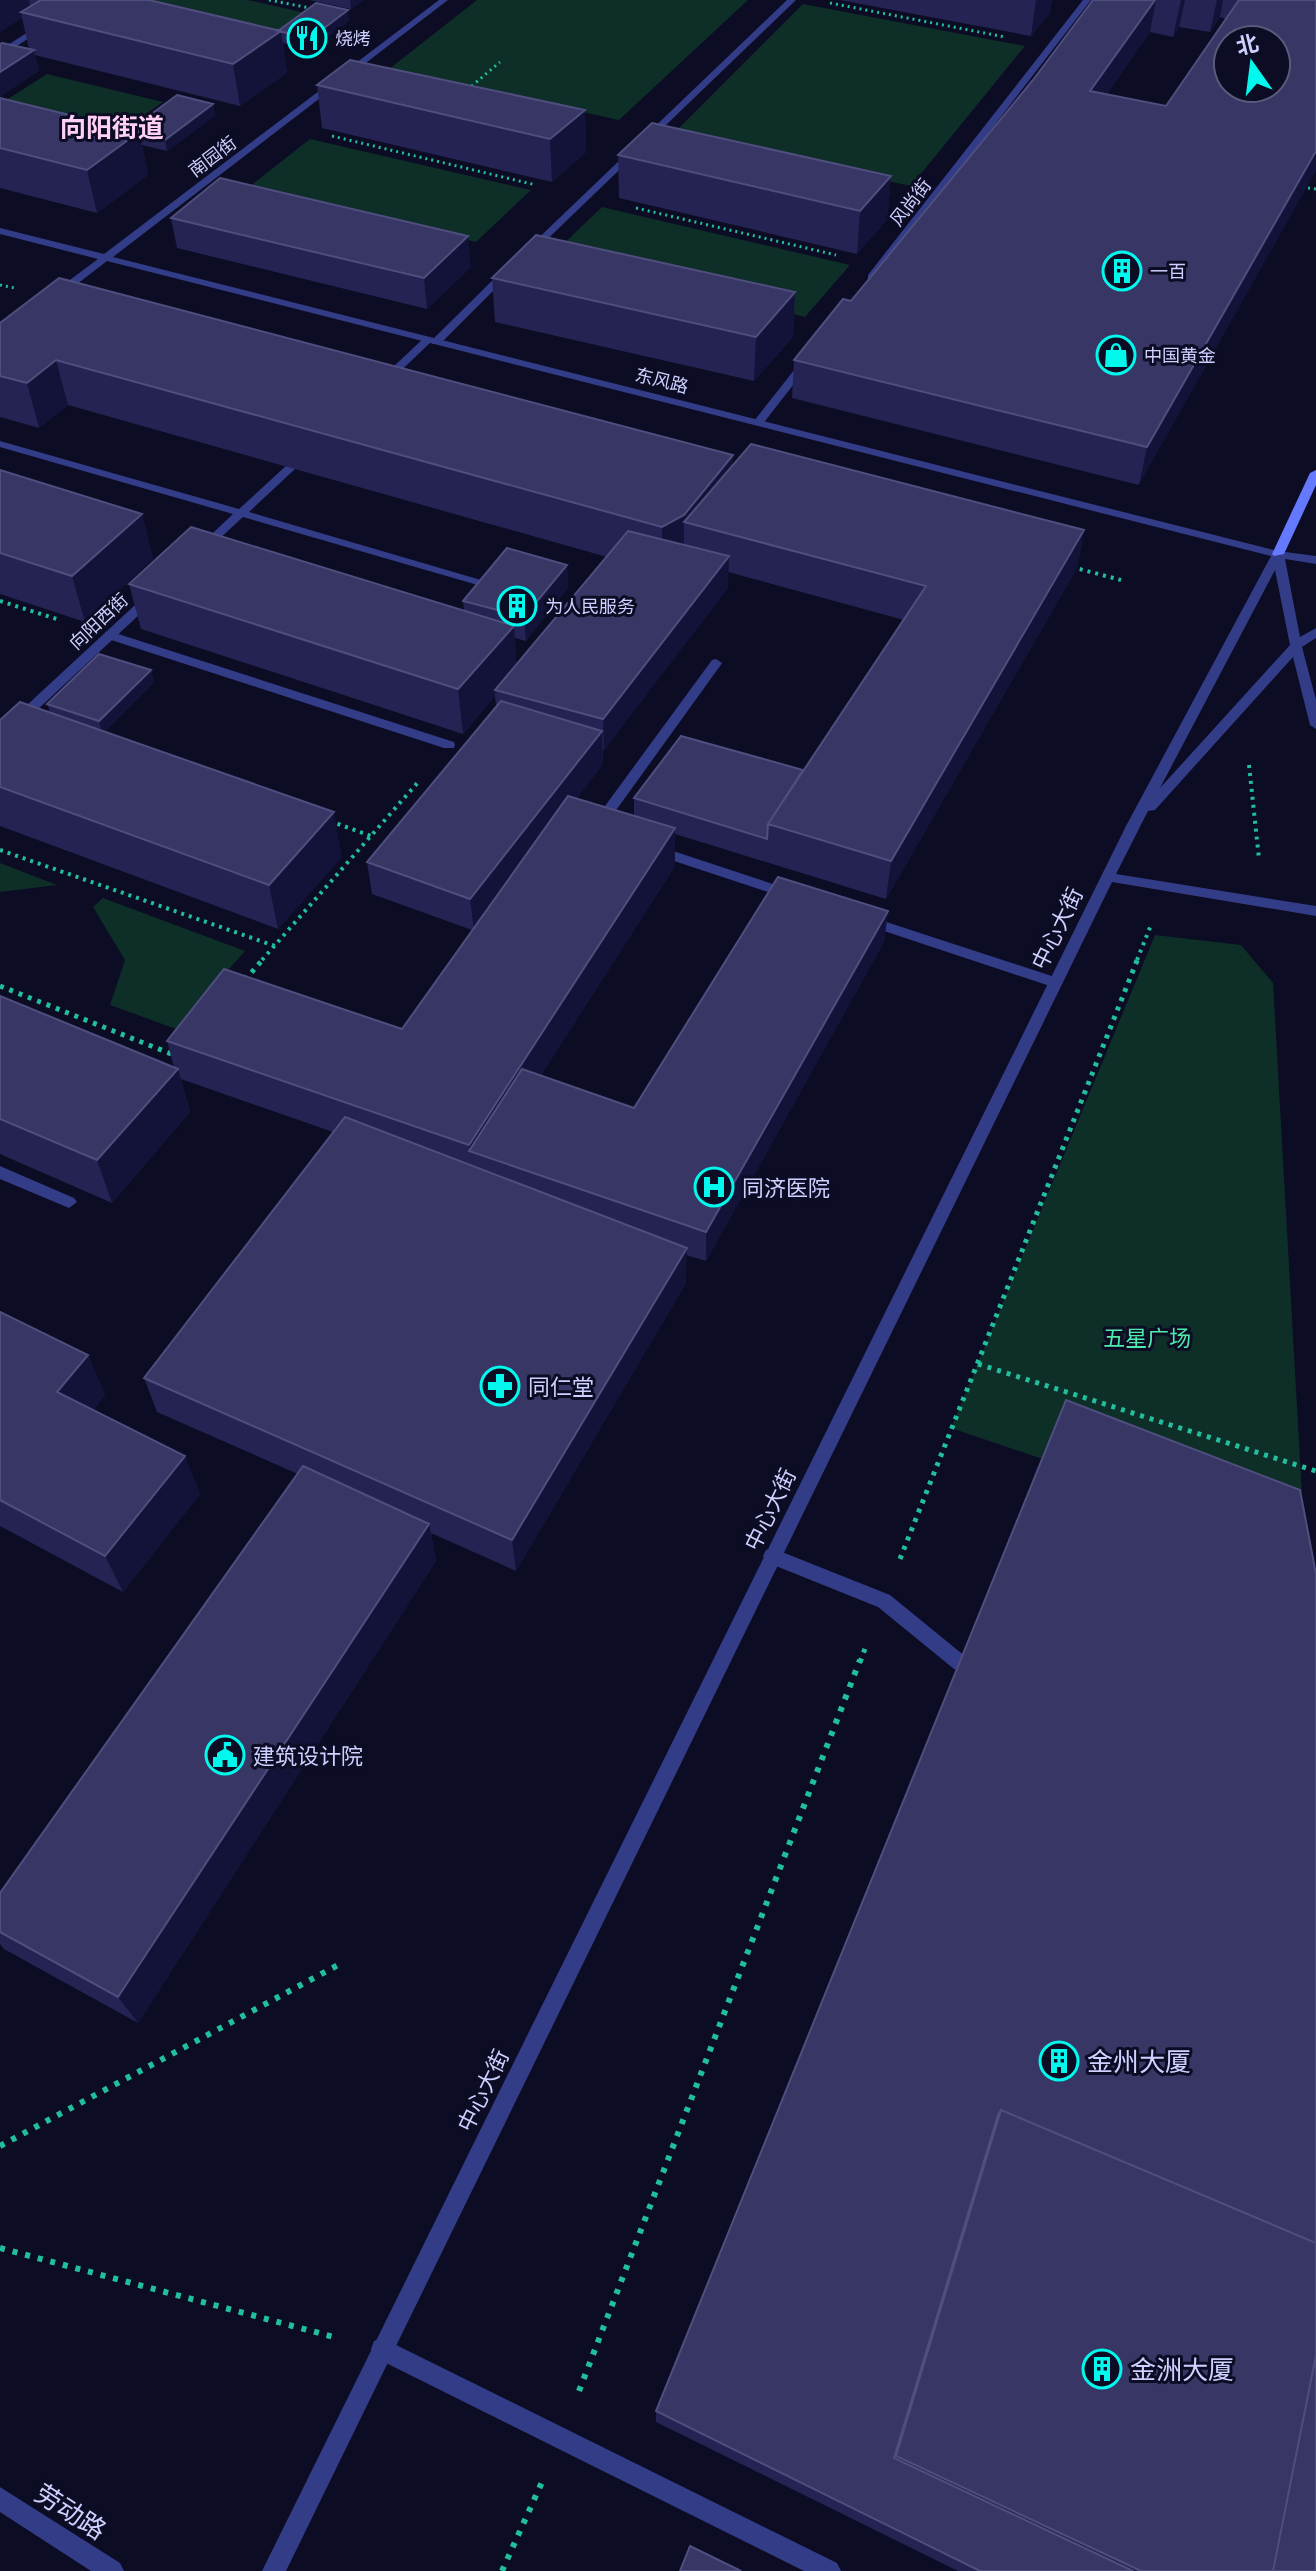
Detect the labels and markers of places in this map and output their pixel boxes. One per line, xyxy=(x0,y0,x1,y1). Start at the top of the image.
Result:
restaurant icon: 烧烤 xyxy=(286,17,328,59)
place label: 烧烤 xyxy=(335,26,371,50)
building icon: 一百 xyxy=(1101,250,1143,292)
place label: 一百 xyxy=(1150,259,1186,283)
shop icon: 中国黄金 xyxy=(1095,334,1137,376)
place label: 中国黄金 xyxy=(1144,343,1216,367)
building icon: 为人民服务 xyxy=(496,585,538,627)
place label: 为人民服务 xyxy=(545,594,635,618)
hospital icon: 同济医院 xyxy=(693,1166,735,1208)
place label: 同济医院 xyxy=(742,1172,830,1202)
pharmacy icon: 同仁堂 xyxy=(479,1365,521,1407)
place label: 同仁堂 xyxy=(528,1371,594,1401)
public building icon: 建筑设计院 xyxy=(204,1734,246,1776)
place label: 建筑设计院 xyxy=(253,1740,363,1770)
building icon: 金州大厦 xyxy=(1038,2040,1080,2082)
place label: 金州大厦 xyxy=(1087,2043,1191,2079)
building icon: 金洲大厦 xyxy=(1081,2348,1123,2390)
place label: 金洲大厦 xyxy=(1130,2351,1234,2387)

